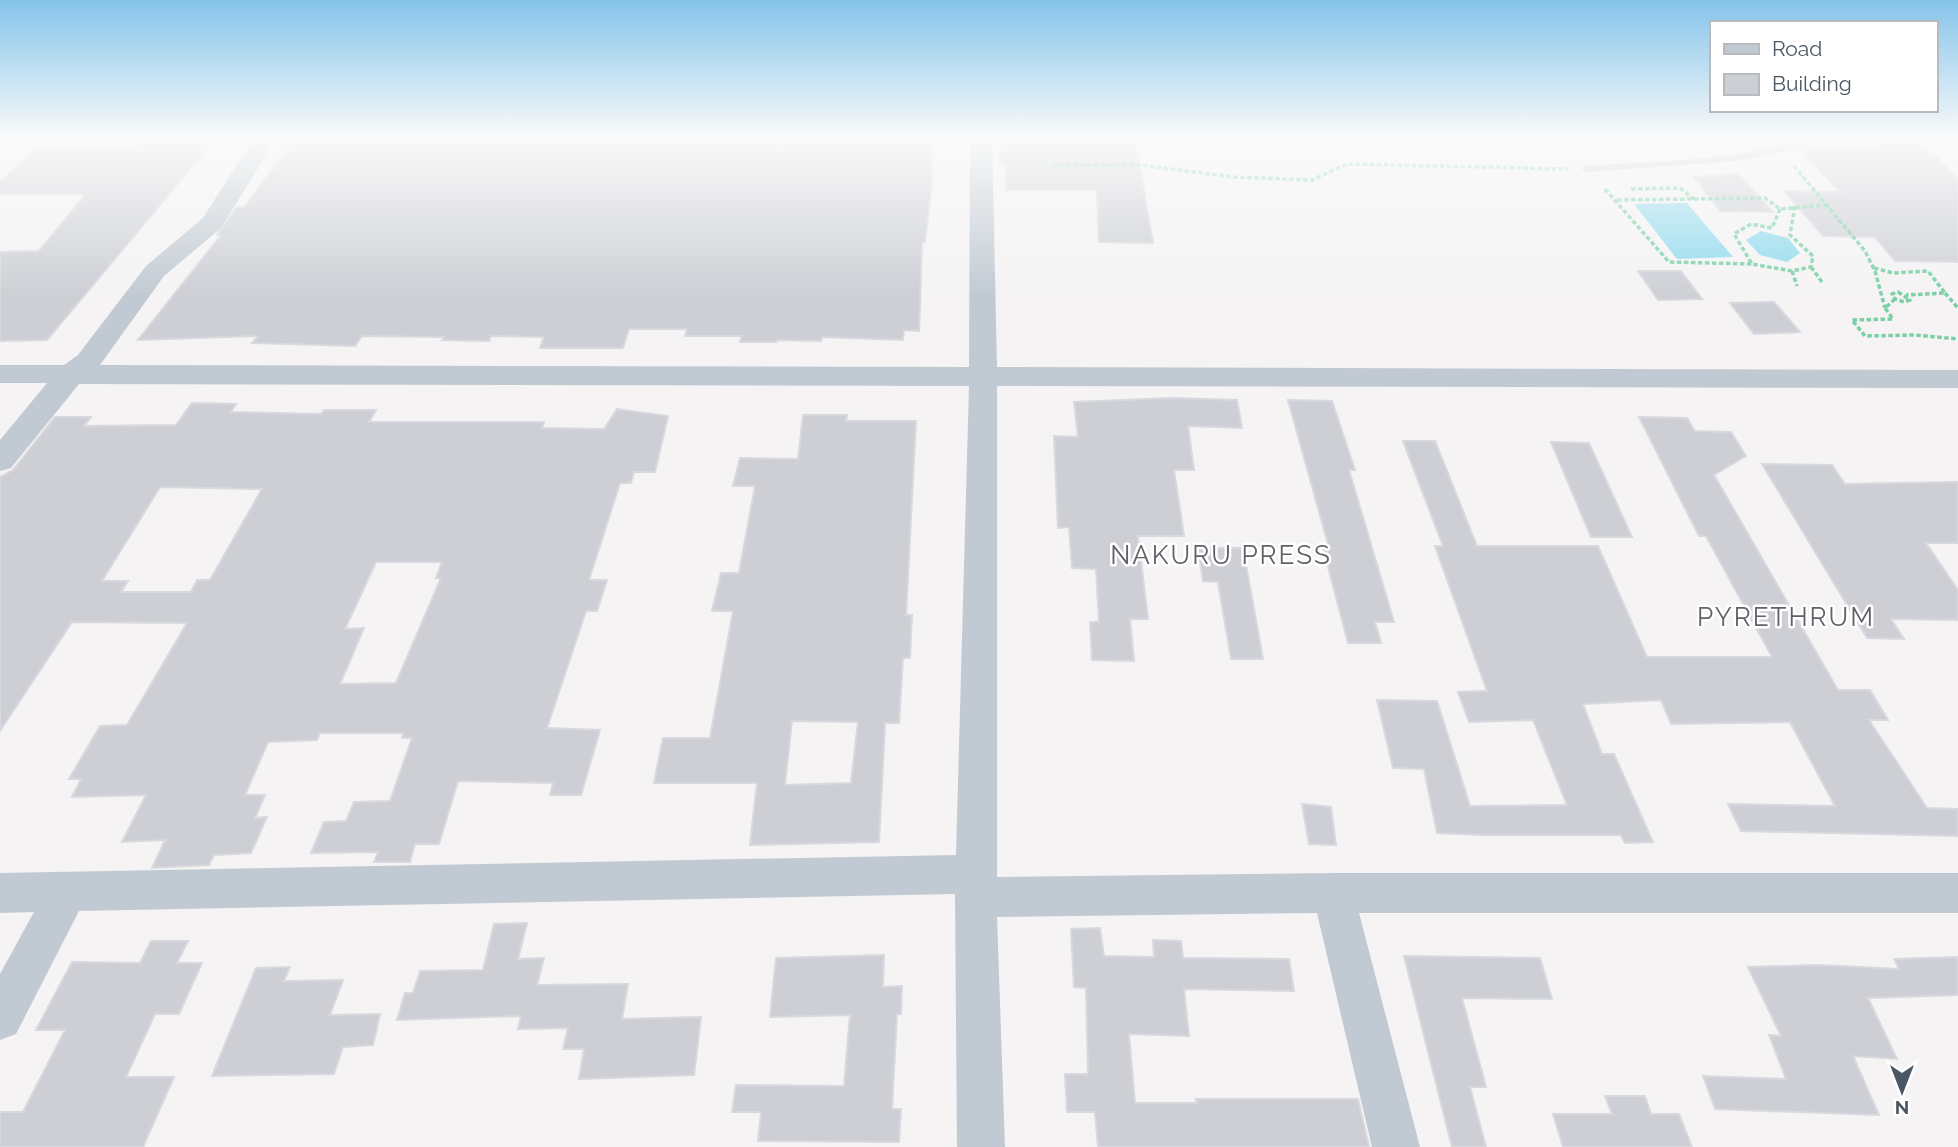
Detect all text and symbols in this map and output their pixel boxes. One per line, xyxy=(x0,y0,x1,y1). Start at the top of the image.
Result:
legend xyxy=(1710,21,1937,112)
text: Road xyxy=(1772,36,1822,61)
text: Building xyxy=(1772,71,1852,96)
district label: NAKURU PRESS xyxy=(1110,540,1332,570)
district label: PYRETHRUM xyxy=(1697,602,1875,632)
north arrow xyxy=(1867,1056,1937,1126)
text: N xyxy=(1895,1097,1909,1119)

